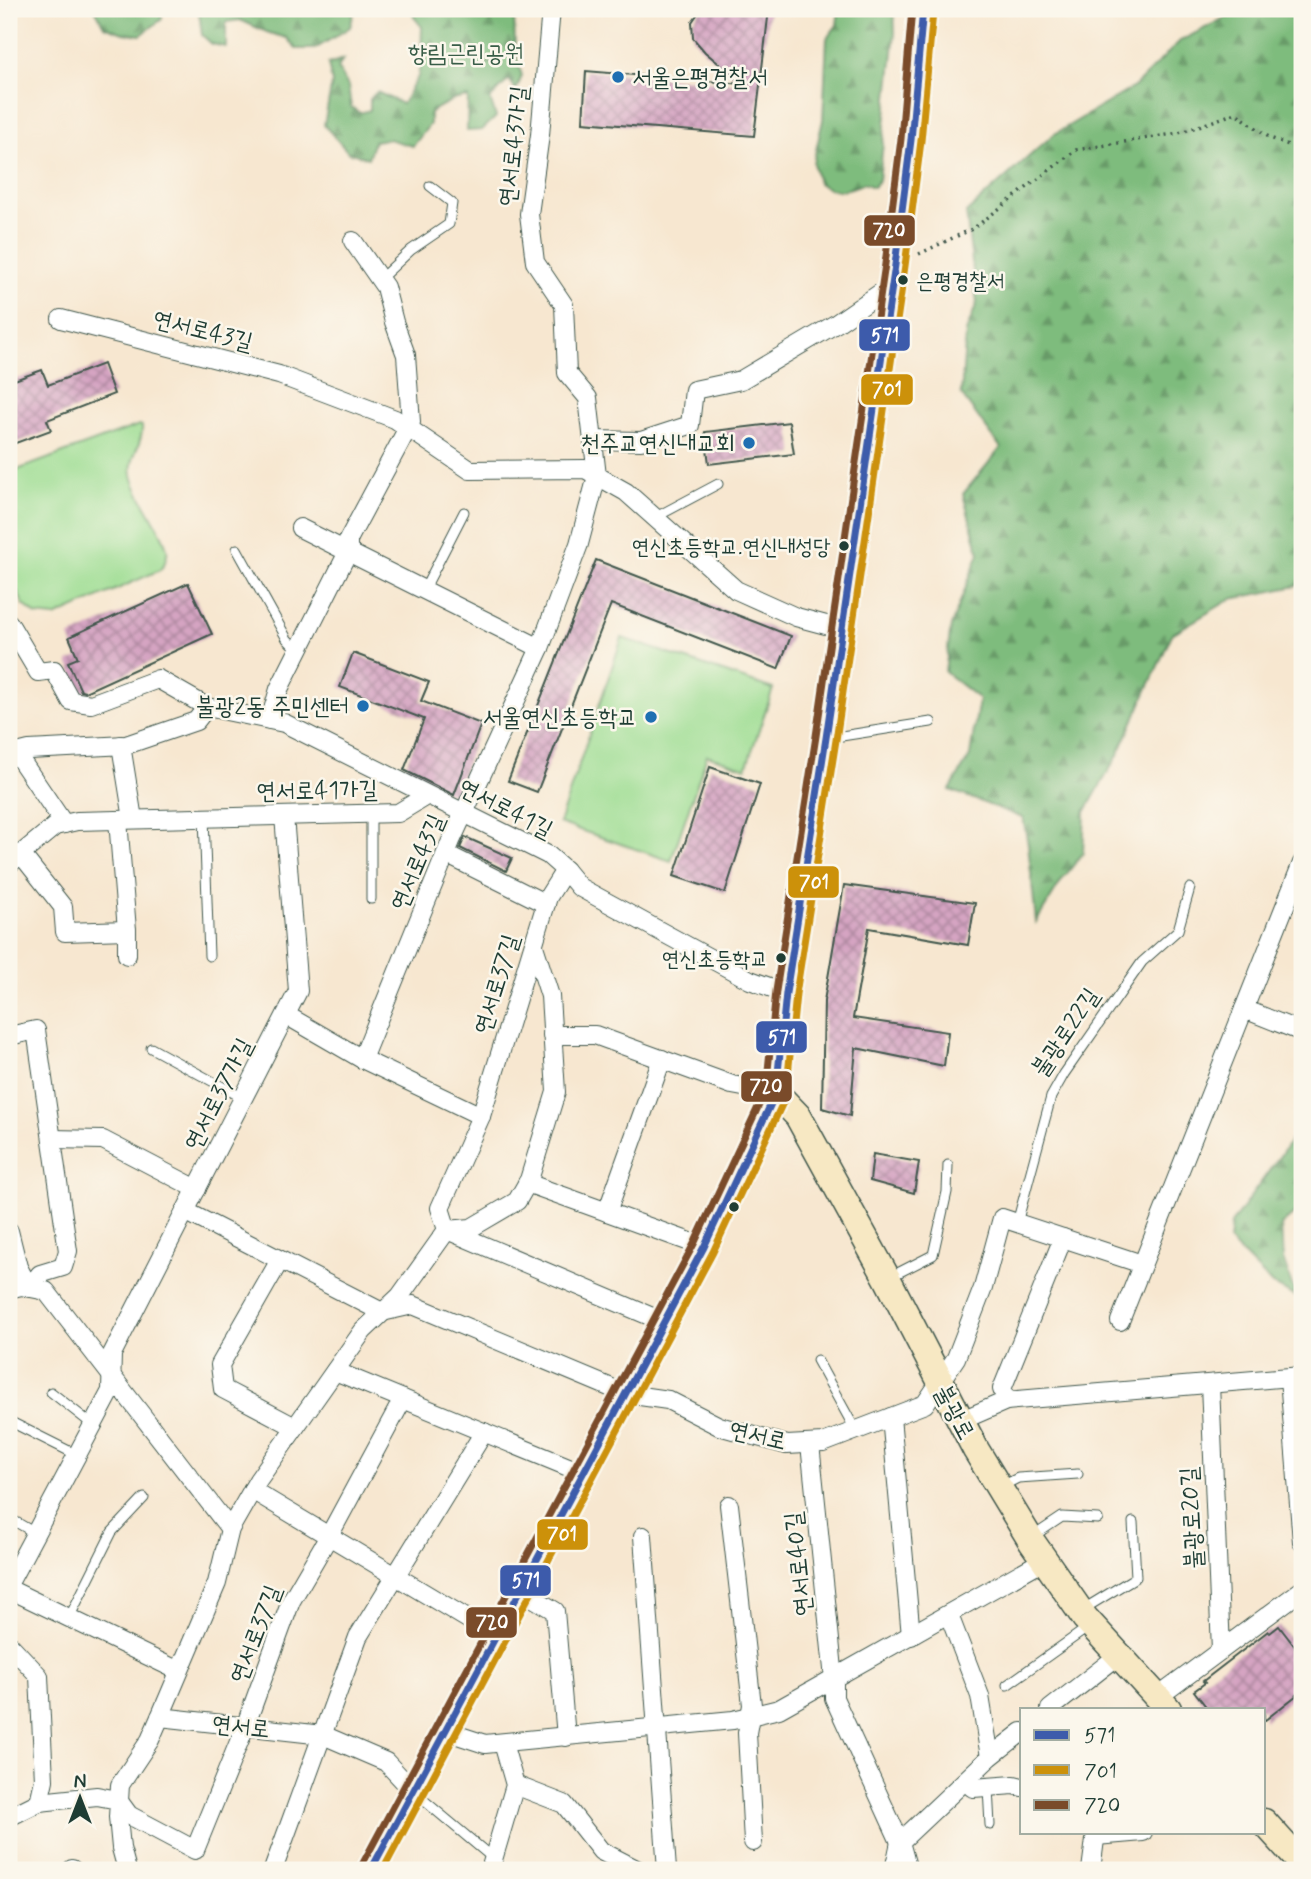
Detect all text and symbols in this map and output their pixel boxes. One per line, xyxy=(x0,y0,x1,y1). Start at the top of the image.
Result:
park label: 향림근린공원 xyxy=(408,39,524,70)
place label: 서울은평경찰서 xyxy=(632,63,767,94)
marker: 서울은평경찰서 xyxy=(610,69,626,85)
street label: 연서로43가길 xyxy=(493,84,536,208)
line badge: 720 xyxy=(863,214,916,247)
text: 720 xyxy=(873,219,905,244)
place label: 은평경찰서 xyxy=(916,268,1005,296)
marker: 은평경찰서 xyxy=(896,273,910,287)
street label: 연서로43길 xyxy=(149,304,256,359)
line badge: 571 xyxy=(858,318,911,352)
text: 571 xyxy=(871,324,899,349)
line badge: 701 xyxy=(860,373,914,406)
text: 701 xyxy=(872,378,902,403)
place label: 천주교연신내교회 xyxy=(581,429,735,460)
marker: 천주교연신내교회 xyxy=(741,435,757,451)
place label: 연신초등학교.연신내성당 xyxy=(632,534,831,562)
marker: 연신초등학교.연신내성당 xyxy=(837,539,851,553)
place label: 불광2동 주민센터 xyxy=(196,692,349,723)
marker: 불광2동 주민센터 xyxy=(355,698,371,714)
place label: 서울연신초등학교 xyxy=(483,703,637,734)
marker: 서울연신초등학교 xyxy=(643,709,659,725)
street label: 연서로41길 xyxy=(453,772,558,846)
street label: 연서로41가길 xyxy=(256,775,378,808)
street label: 연서로43길 xyxy=(384,810,453,916)
line badge: 701 xyxy=(787,865,840,899)
text: 701 xyxy=(799,871,829,896)
street label: 연서로37길 xyxy=(468,931,527,1038)
place label: 연신초등학교 xyxy=(662,946,768,974)
marker: 연신초등학교 xyxy=(774,951,788,965)
street label: 불광로22길 xyxy=(1025,982,1107,1083)
line badge: 571 xyxy=(755,1020,808,1054)
text: 571 xyxy=(768,1026,796,1051)
street label: 연서로37가길 xyxy=(178,1033,261,1156)
line badge: 720 xyxy=(740,1070,793,1103)
text: 720 xyxy=(750,1075,782,1100)
unlabelled marker xyxy=(727,1200,741,1214)
street label: 불광로 xyxy=(926,1380,981,1446)
street label: 연서로 xyxy=(726,1415,789,1458)
street label: 불광로20길 xyxy=(1174,1466,1211,1570)
street label: 연서로40길 xyxy=(779,1510,820,1617)
line badge: 701 xyxy=(536,1518,589,1551)
text: 701 xyxy=(547,1523,577,1548)
line badge: 571 xyxy=(499,1564,552,1597)
text: 571 xyxy=(512,1569,540,1594)
street label: 연서로37길 xyxy=(224,1581,289,1688)
line badge: 720 xyxy=(465,1606,518,1639)
text: 720 xyxy=(476,1611,508,1636)
legend xyxy=(1020,1708,1266,1834)
street label: 연서로 xyxy=(210,1709,271,1746)
text: 571 xyxy=(1084,1722,1115,1750)
text: 701 xyxy=(1084,1758,1117,1786)
north arrow xyxy=(46,1764,116,1834)
text: N xyxy=(74,1770,86,1795)
text: 720 xyxy=(1084,1792,1120,1820)

